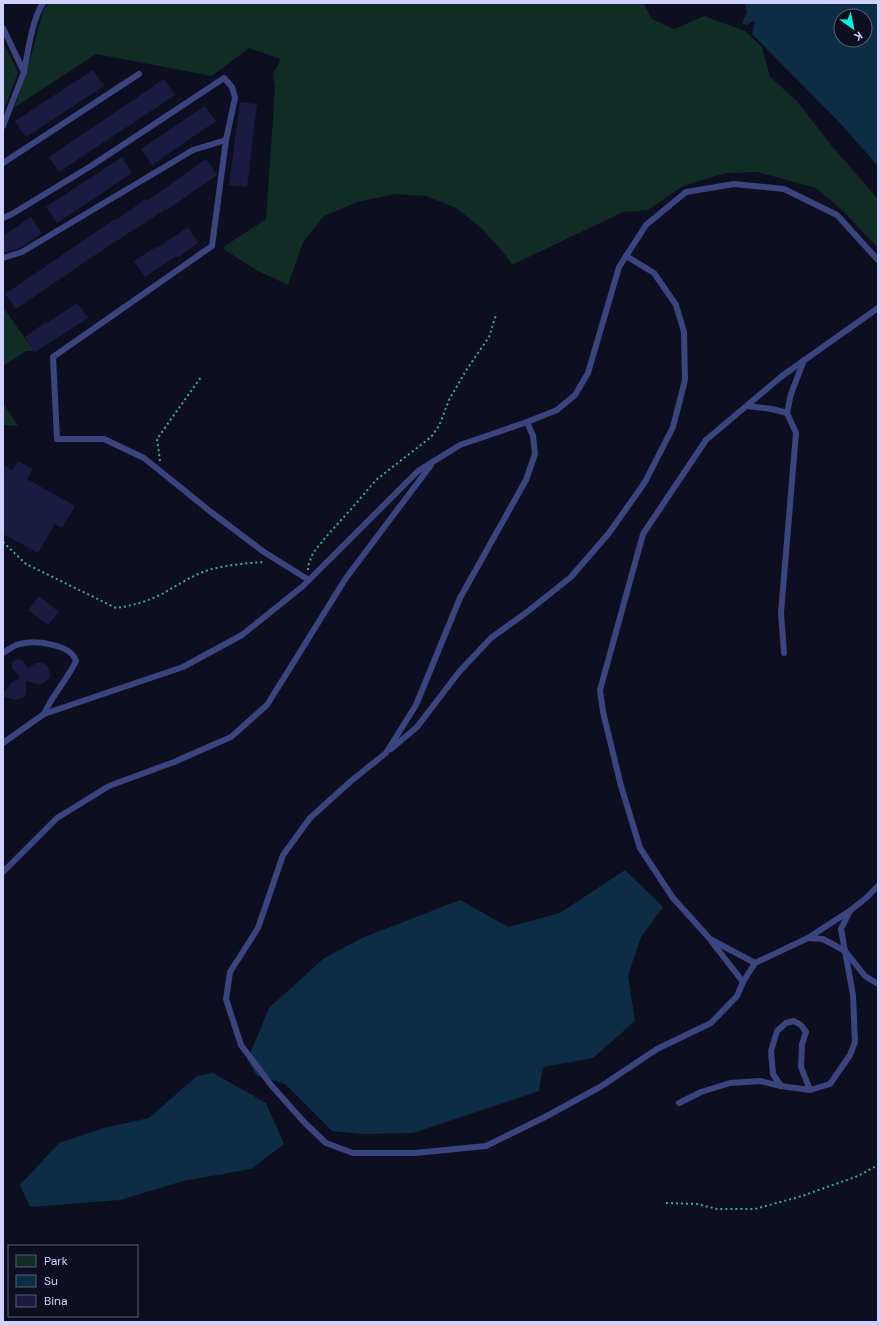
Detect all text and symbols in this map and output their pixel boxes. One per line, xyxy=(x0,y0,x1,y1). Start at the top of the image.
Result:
north arrow xyxy=(833,8,873,48)
text: K xyxy=(852,29,865,44)
legend xyxy=(8,1245,138,1317)
text: Park xyxy=(44,1253,68,1269)
text: Su xyxy=(44,1273,58,1289)
text: Bina xyxy=(44,1293,68,1309)

